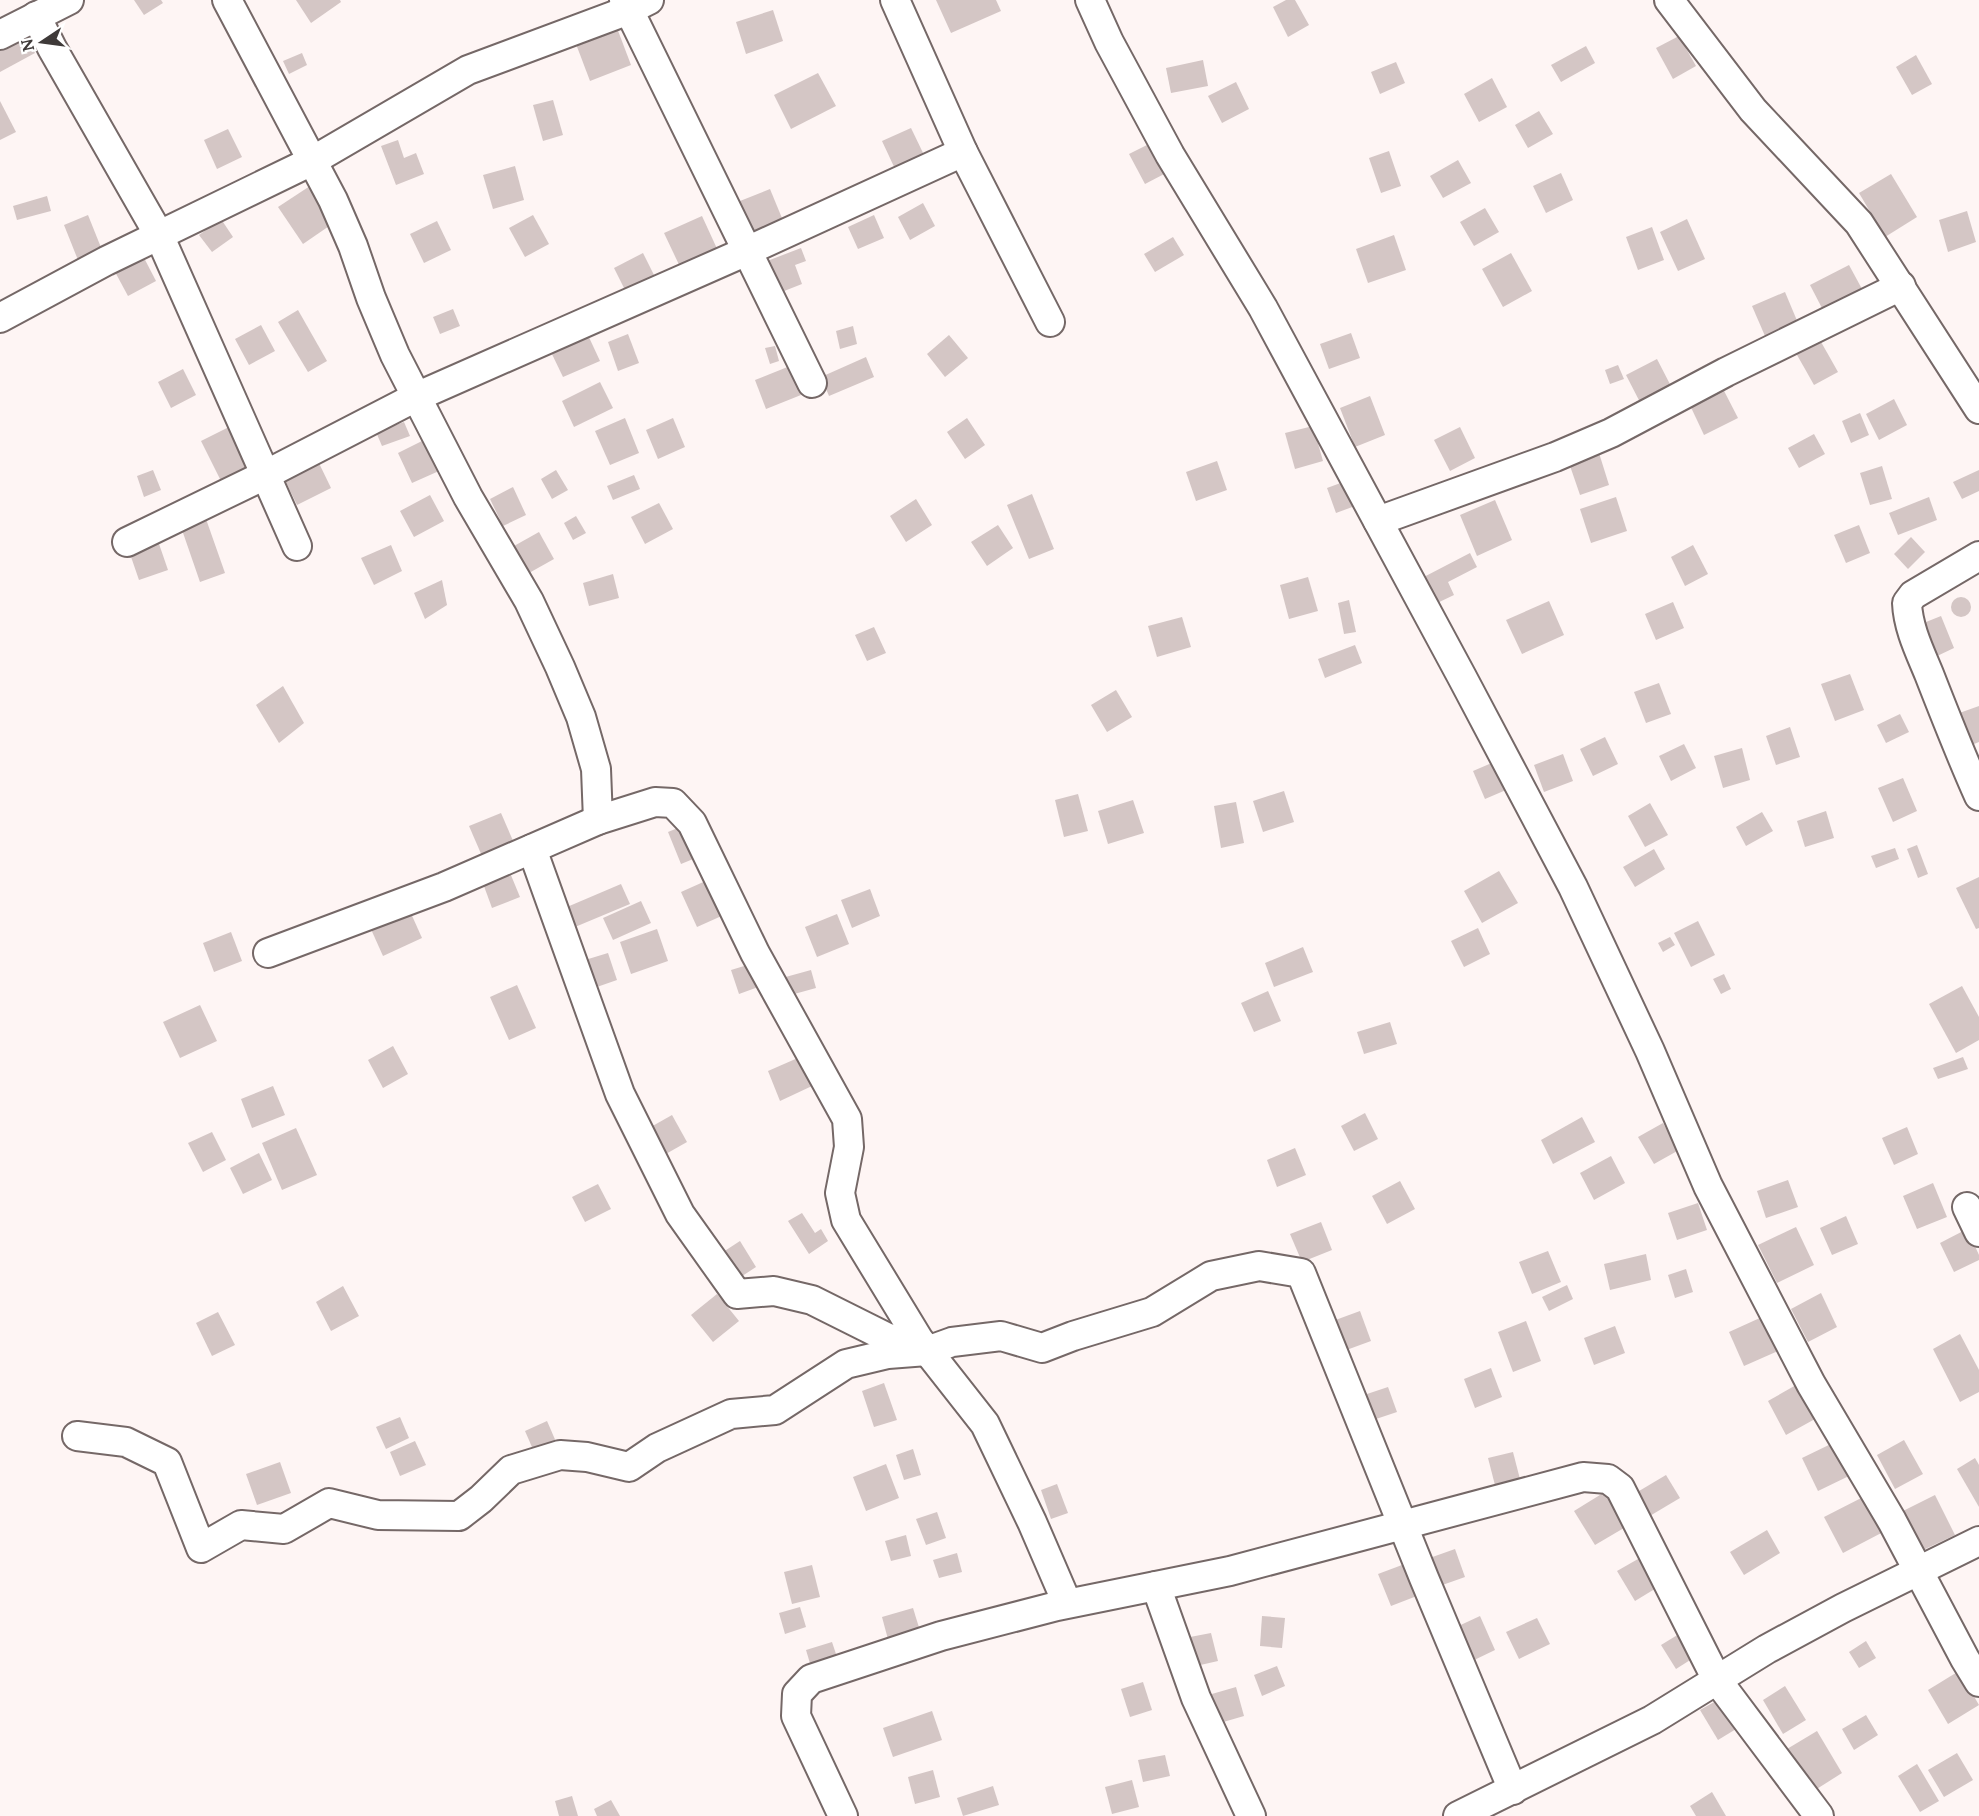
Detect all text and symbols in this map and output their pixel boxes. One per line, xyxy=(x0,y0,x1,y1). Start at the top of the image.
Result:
north arrow xyxy=(12,12,72,72)
text: N xyxy=(16,37,39,54)

